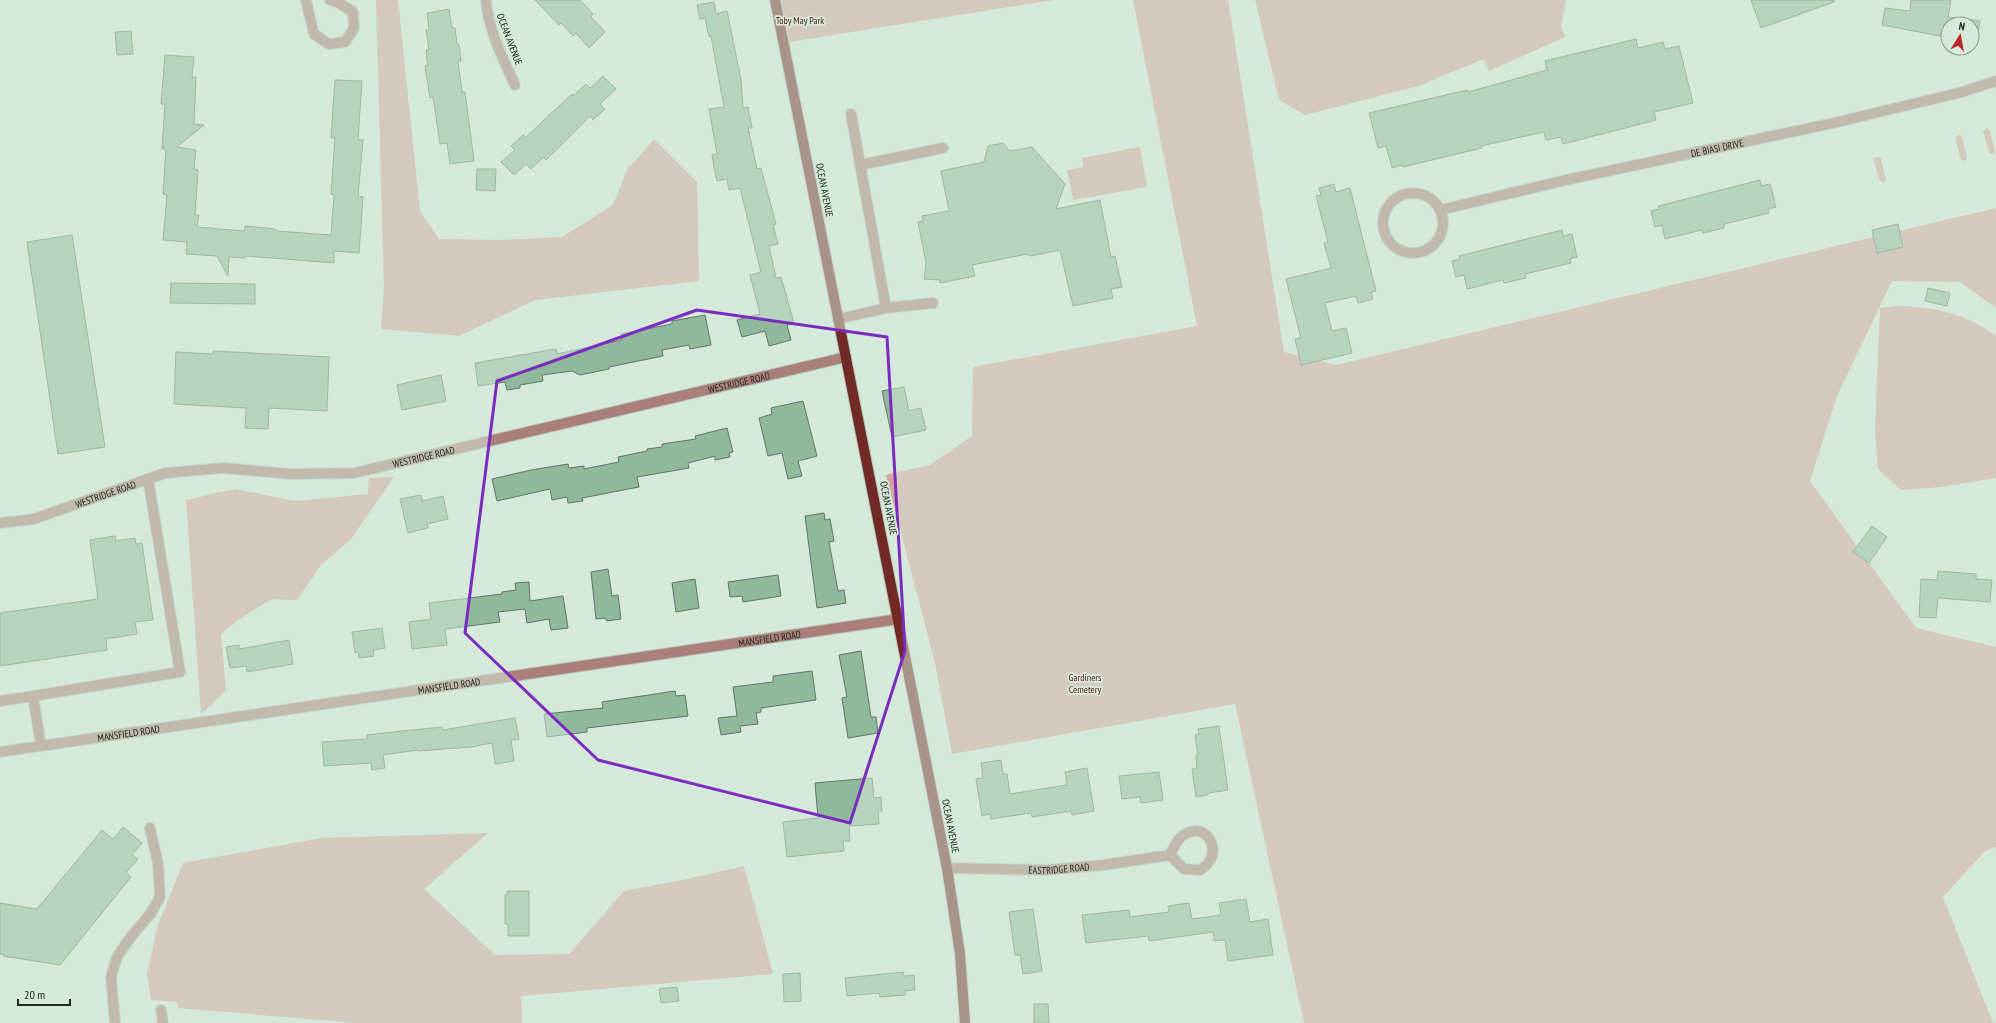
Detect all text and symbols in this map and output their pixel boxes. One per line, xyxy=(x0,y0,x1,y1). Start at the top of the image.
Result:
street label: OCEAN AVENUE xyxy=(494,11,525,67)
park label: Toby May Park xyxy=(776,14,824,27)
north arrow xyxy=(1940,16,1980,56)
text: N xyxy=(1958,19,1966,34)
street label: DE BIASI DRIVE xyxy=(1690,136,1745,160)
street label: OCEAN AVENUE xyxy=(813,162,836,218)
street label: WESTRIDGE ROAD xyxy=(707,369,771,396)
street label: WESTRIDGE ROAD xyxy=(391,443,456,471)
street label: WESTRIDGE ROAD xyxy=(74,478,138,511)
street label: OCEAN AVENUE xyxy=(877,480,900,536)
street label: MANSFIELD ROAD xyxy=(738,628,802,650)
park label: Gardiners Cemetery xyxy=(1069,671,1102,696)
street label: MANSFIELD ROAD xyxy=(417,675,481,697)
street label: MANSFIELD ROAD xyxy=(97,722,161,745)
street label: OCEAN AVENUE xyxy=(939,798,962,854)
street label: EASTRIDGE ROAD xyxy=(1028,860,1090,877)
scale bar xyxy=(18,981,70,1007)
text: 20 m xyxy=(24,987,45,1002)

